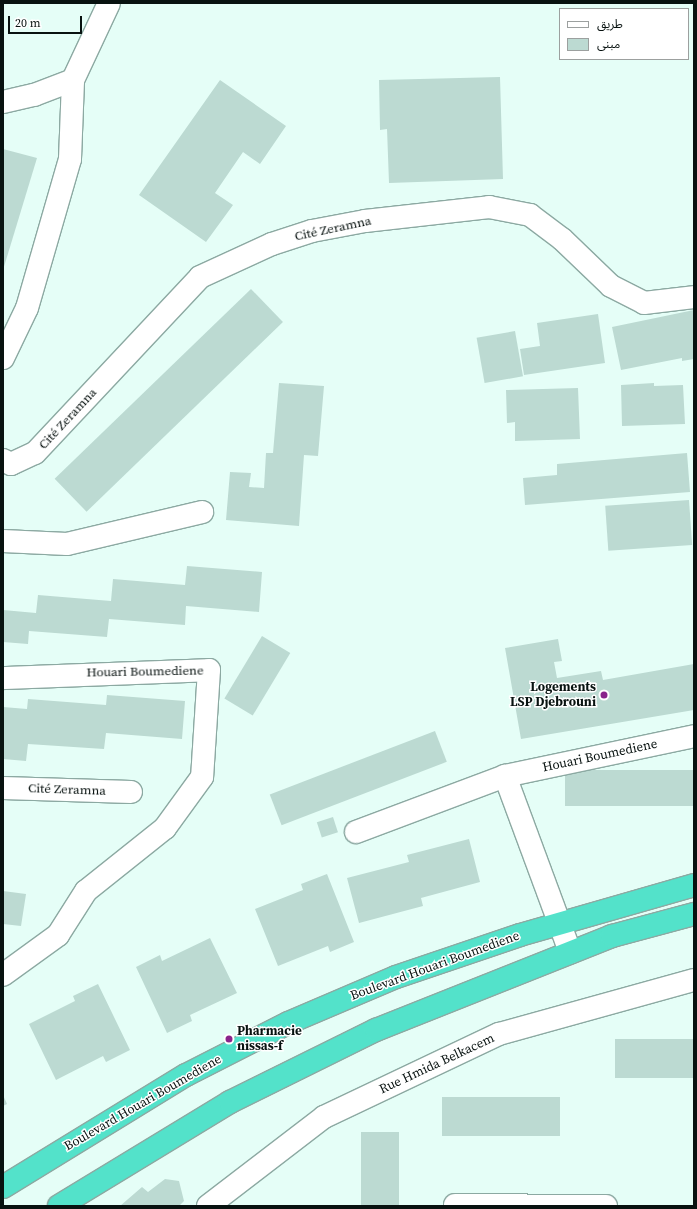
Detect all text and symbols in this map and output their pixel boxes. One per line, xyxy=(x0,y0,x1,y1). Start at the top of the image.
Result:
scale bar xyxy=(10,8,84,34)
legend xyxy=(559,8,689,60)
text: 20 m xyxy=(15,15,41,31)
text: طريق xyxy=(597,16,623,32)
text: مبنى xyxy=(597,36,620,52)
street label: Cité Zeramna xyxy=(293,213,373,245)
street label: Cité Zeramna xyxy=(36,385,100,453)
street label: Houari Boumediene xyxy=(86,663,204,681)
place label: Logements LSP Djebrouni xyxy=(510,680,596,711)
marker: Logements LSP Djebrouni xyxy=(599,690,609,700)
street label: Houari Boumediene xyxy=(541,736,659,776)
street label: Cité Zeramna xyxy=(28,781,106,799)
street label: Boulevard Houari Boumediene xyxy=(348,928,522,1004)
place label: Pharmacie nissas-f xyxy=(237,1024,302,1055)
street label: Rue Hmida Belkacem xyxy=(377,1030,497,1098)
marker: Pharmacie nissas-f xyxy=(224,1034,234,1044)
street label: Boulevard Houari Boumediene xyxy=(62,1052,224,1154)

